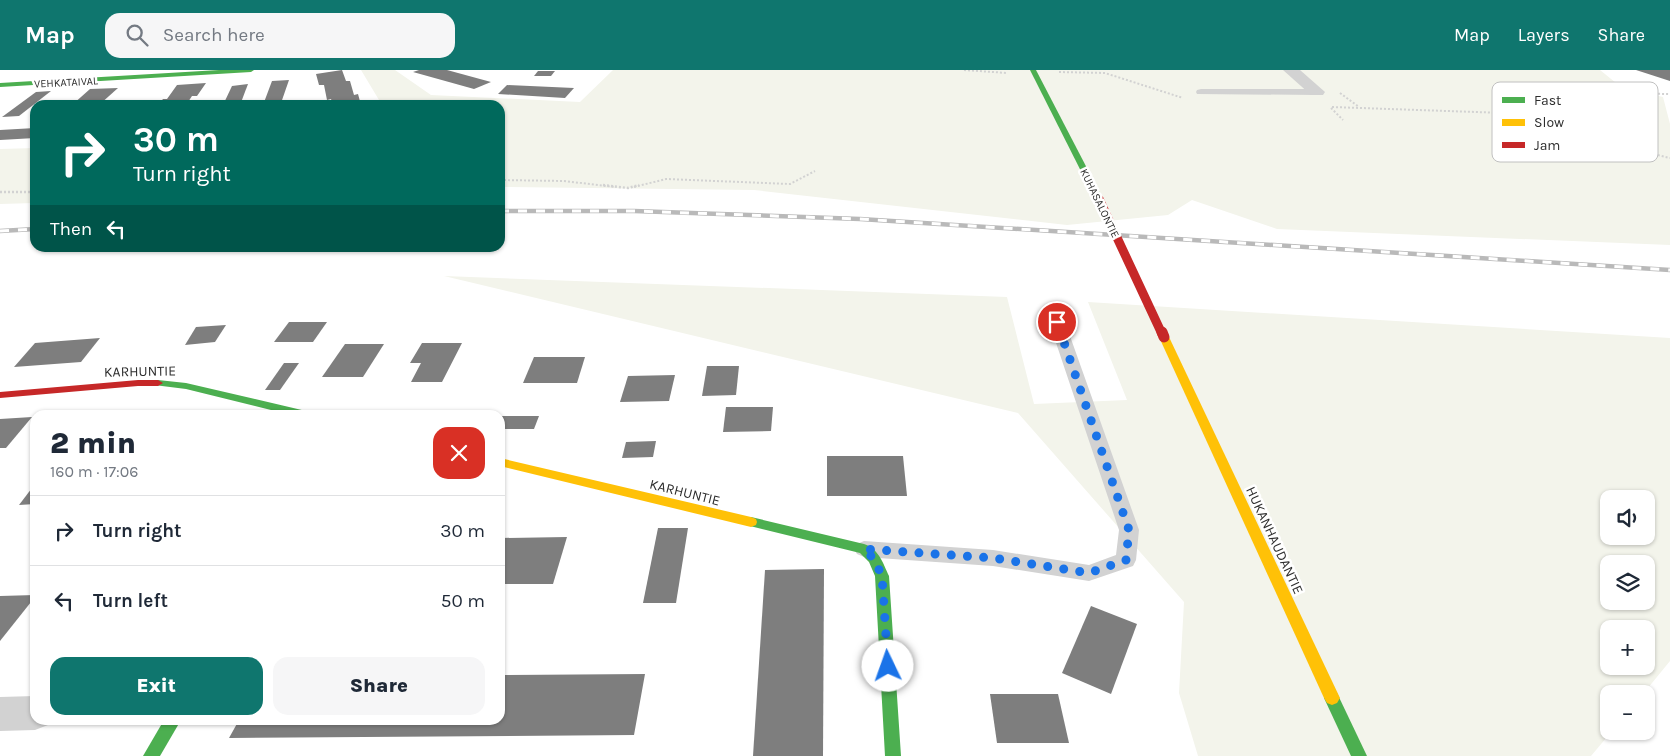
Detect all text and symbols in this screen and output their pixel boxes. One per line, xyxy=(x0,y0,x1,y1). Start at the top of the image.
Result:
search box xyxy=(105,13,455,58)
text: Map xyxy=(25,21,75,49)
icon: search xyxy=(123,21,151,49)
text: Search here xyxy=(163,24,265,46)
text: Map xyxy=(1454,24,1490,46)
text: Layers xyxy=(1518,24,1570,46)
text: Share xyxy=(1598,24,1645,46)
street label: VEHKATAIVAL xyxy=(34,74,99,91)
legend xyxy=(1492,82,1658,162)
text: Fast xyxy=(1534,92,1561,109)
text: Slow xyxy=(1534,114,1564,131)
text: 30 m xyxy=(133,119,219,160)
icon: right xyxy=(50,120,115,185)
text: Jam xyxy=(1534,137,1560,154)
text: Turn right xyxy=(133,161,231,187)
street label: KUHASALONTIE xyxy=(1077,167,1122,240)
icon: left xyxy=(102,215,130,243)
text: Then xyxy=(50,218,92,240)
pin xyxy=(1036,301,1078,343)
icon: arrive xyxy=(1043,308,1071,336)
street label: KARHUNTIE xyxy=(104,362,176,381)
text: 2 min xyxy=(50,425,136,461)
button: close xyxy=(433,427,485,479)
text: 160 m · 17:06 xyxy=(50,462,138,481)
street label: KARHUNTIE xyxy=(648,476,722,509)
street label: HUKANHAUDANTIE xyxy=(1242,484,1307,597)
map controls xyxy=(1600,490,1655,740)
button: sound xyxy=(1600,490,1655,545)
icon: right xyxy=(50,517,78,545)
text: Turn right xyxy=(93,520,182,542)
text: 30 m xyxy=(440,520,485,542)
button: layers xyxy=(1600,555,1655,610)
icon: left xyxy=(50,587,78,615)
text: Turn left xyxy=(93,590,168,612)
text: 50 m xyxy=(441,590,485,612)
button: + xyxy=(1600,620,1655,675)
position arrow xyxy=(861,639,913,691)
button: Exit xyxy=(50,657,263,715)
button: Share xyxy=(273,657,485,715)
button: − xyxy=(1600,685,1655,740)

